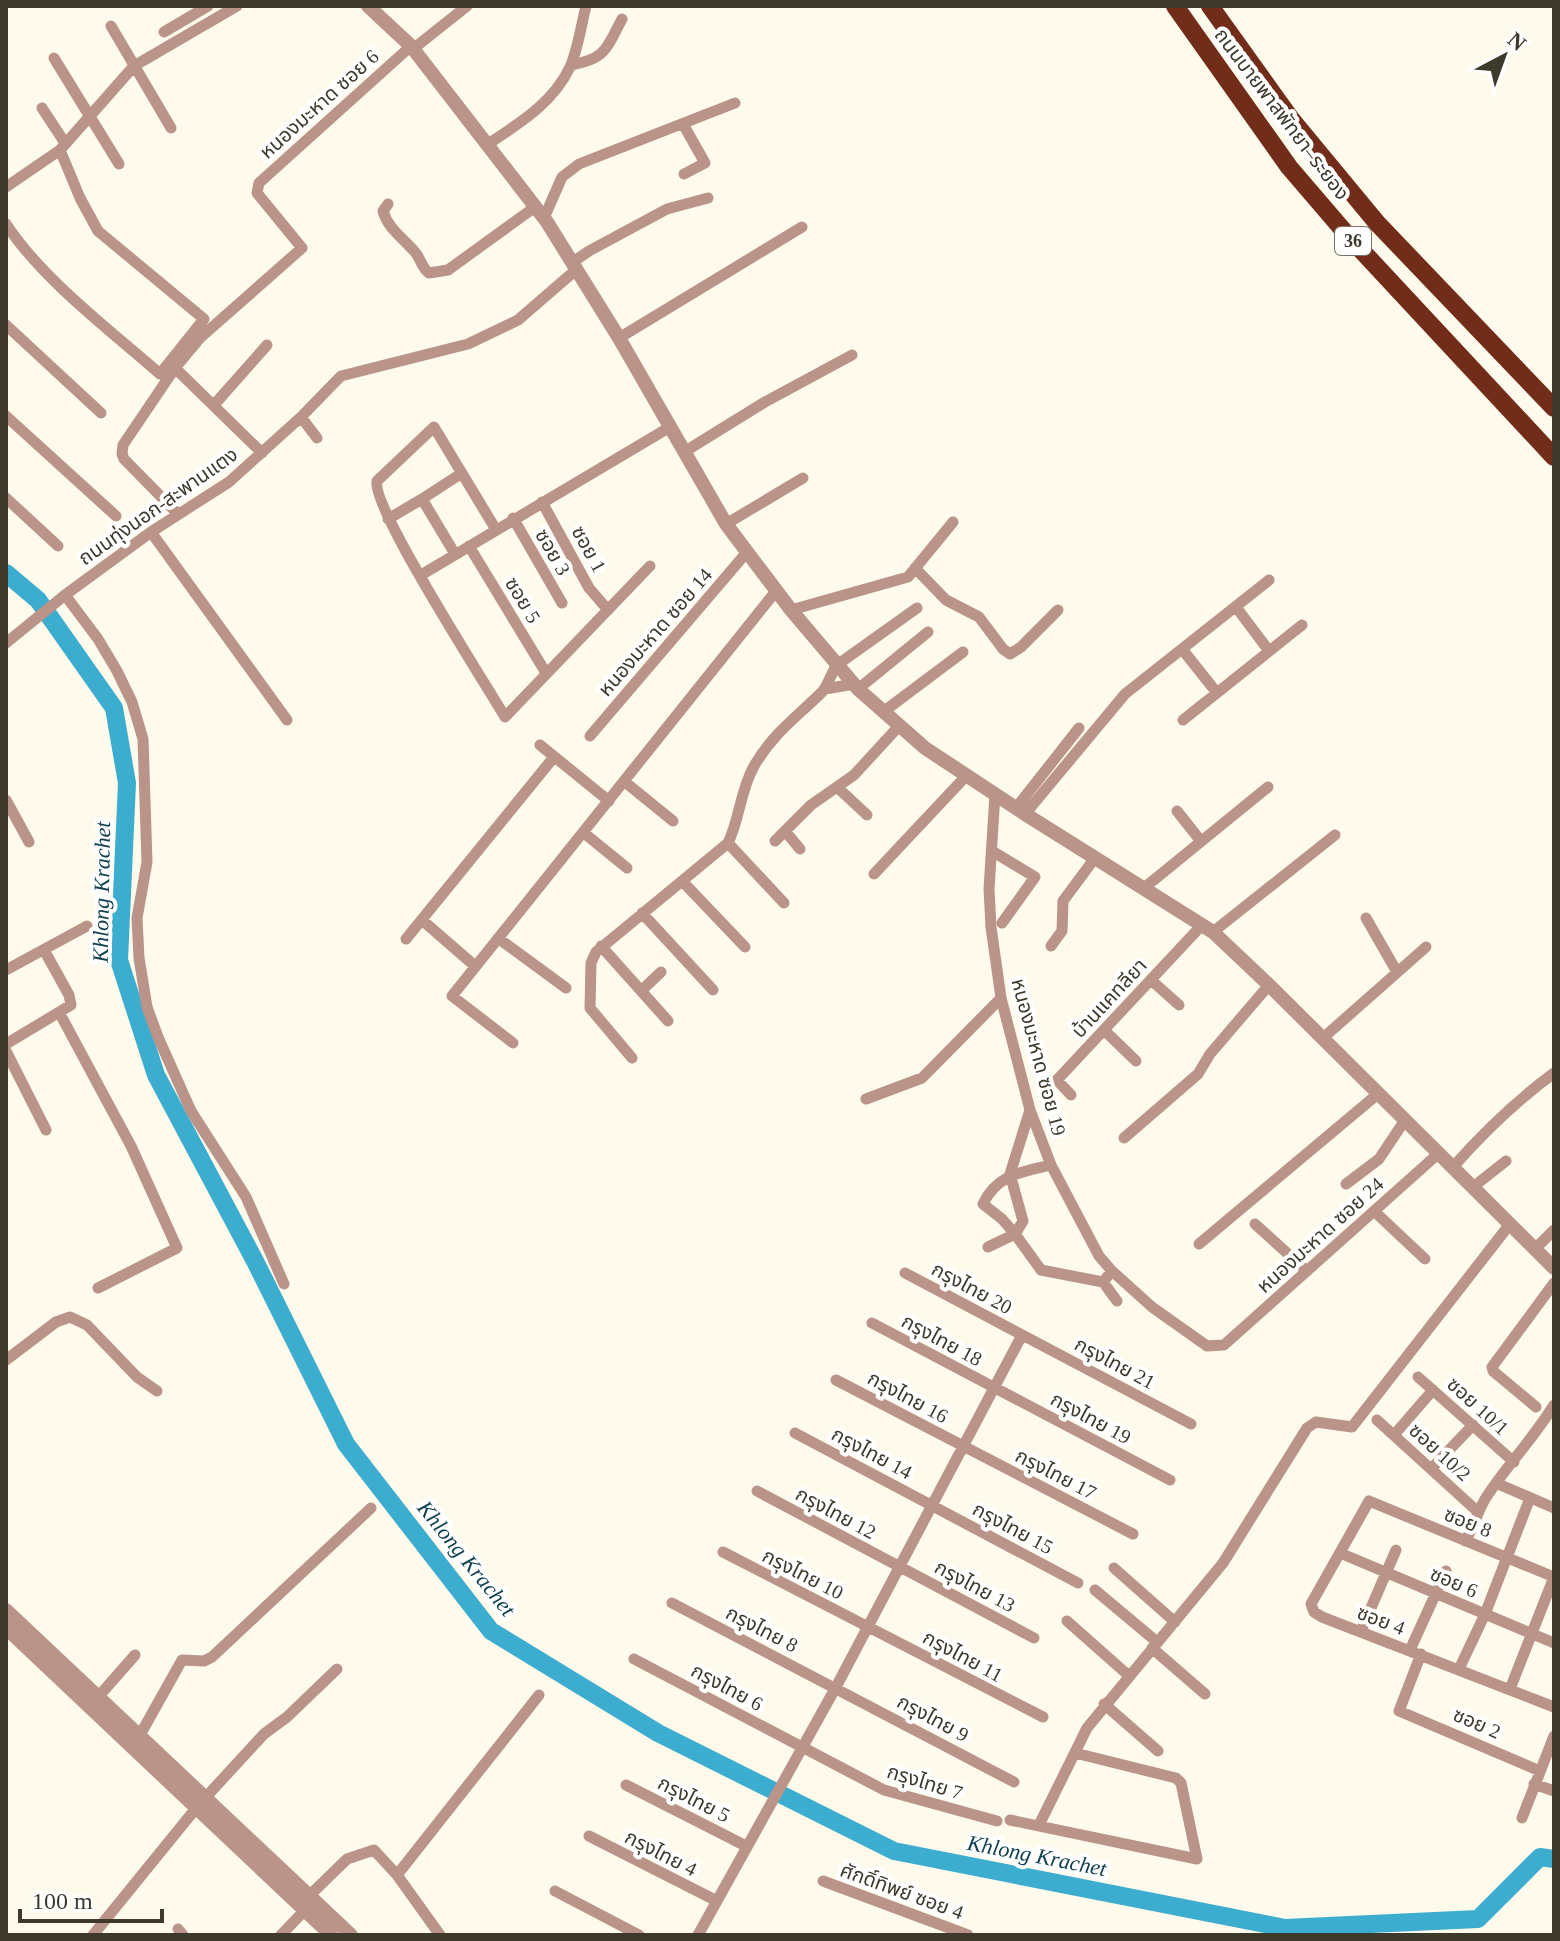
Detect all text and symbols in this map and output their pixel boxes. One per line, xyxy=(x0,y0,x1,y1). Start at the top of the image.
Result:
north arrow xyxy=(1464,16,1544,96)
street label: ถนนบายพาสพัทยา–ระยอง xyxy=(1210,24,1354,204)
text: N xyxy=(1503,27,1531,56)
street label: หนองมะหาด ซอย 6 xyxy=(255,45,383,163)
road number: 36 xyxy=(1335,227,1371,255)
street label: ถนนทุ่งนอก-สะพานแตง xyxy=(74,443,242,570)
street label: ซอย 1 xyxy=(567,522,611,576)
street label: ซอย 3 xyxy=(531,525,575,579)
street label: หนองมะหาด ซอย 14 xyxy=(594,564,716,700)
street label: ซอย 5 xyxy=(501,573,545,627)
water label: Khlong Krachet xyxy=(88,820,115,964)
street label: บ้านแคทลียา xyxy=(1067,954,1151,1042)
street label: หนองมะหาด ซอย 19 xyxy=(1007,976,1071,1138)
street label: หนองมะหาด ซอย 24 xyxy=(1252,1173,1388,1297)
street label: กรุงไทย 20 xyxy=(928,1258,1016,1319)
street label: กรุงไทย 18 xyxy=(898,1310,986,1371)
street label: กรุงไทย 21 xyxy=(1071,1333,1159,1394)
street label: กรุงไทย 16 xyxy=(864,1367,952,1428)
street label: ซอย 10/1 xyxy=(1443,1373,1513,1439)
street label: กรุงไทย 19 xyxy=(1047,1388,1135,1449)
street label: ซอย 10/2 xyxy=(1405,1419,1475,1485)
street label: กรุงไทย 14 xyxy=(828,1423,916,1484)
street label: กรุงไทย 17 xyxy=(1012,1444,1100,1505)
street label: กรุงไทย 12 xyxy=(792,1483,880,1544)
water label: Khlong Krachet xyxy=(412,1495,521,1622)
street label: กรุงไทย 15 xyxy=(969,1498,1057,1559)
street label: ซอย 8 xyxy=(1441,1503,1495,1541)
street label: กรุงไทย 10 xyxy=(759,1544,847,1605)
street label: กรุงไทย 13 xyxy=(931,1556,1019,1617)
street label: ซอย 6 xyxy=(1427,1562,1481,1602)
street label: ซอย 4 xyxy=(1354,1601,1408,1639)
street label: กรุงไทย 8 xyxy=(722,1602,802,1657)
street label: กรุงไทย 11 xyxy=(919,1626,1007,1687)
street label: กรุงไทย 6 xyxy=(687,1659,766,1716)
street label: กรุงไทย 9 xyxy=(893,1690,972,1747)
street label: ซอย 2 xyxy=(1450,1703,1504,1743)
street label: กรุงไทย 7 xyxy=(884,1760,965,1805)
street label: กรุงไทย 5 xyxy=(654,1772,734,1827)
street label: กรุงไทย 4 xyxy=(621,1826,701,1881)
water label: Khlong Krachet xyxy=(964,1830,1109,1881)
street label: ศักดิ์ทิพย์ ซอย 4 xyxy=(837,1858,967,1923)
scale bar xyxy=(20,1873,162,1923)
text: 100 m xyxy=(32,1888,93,1914)

